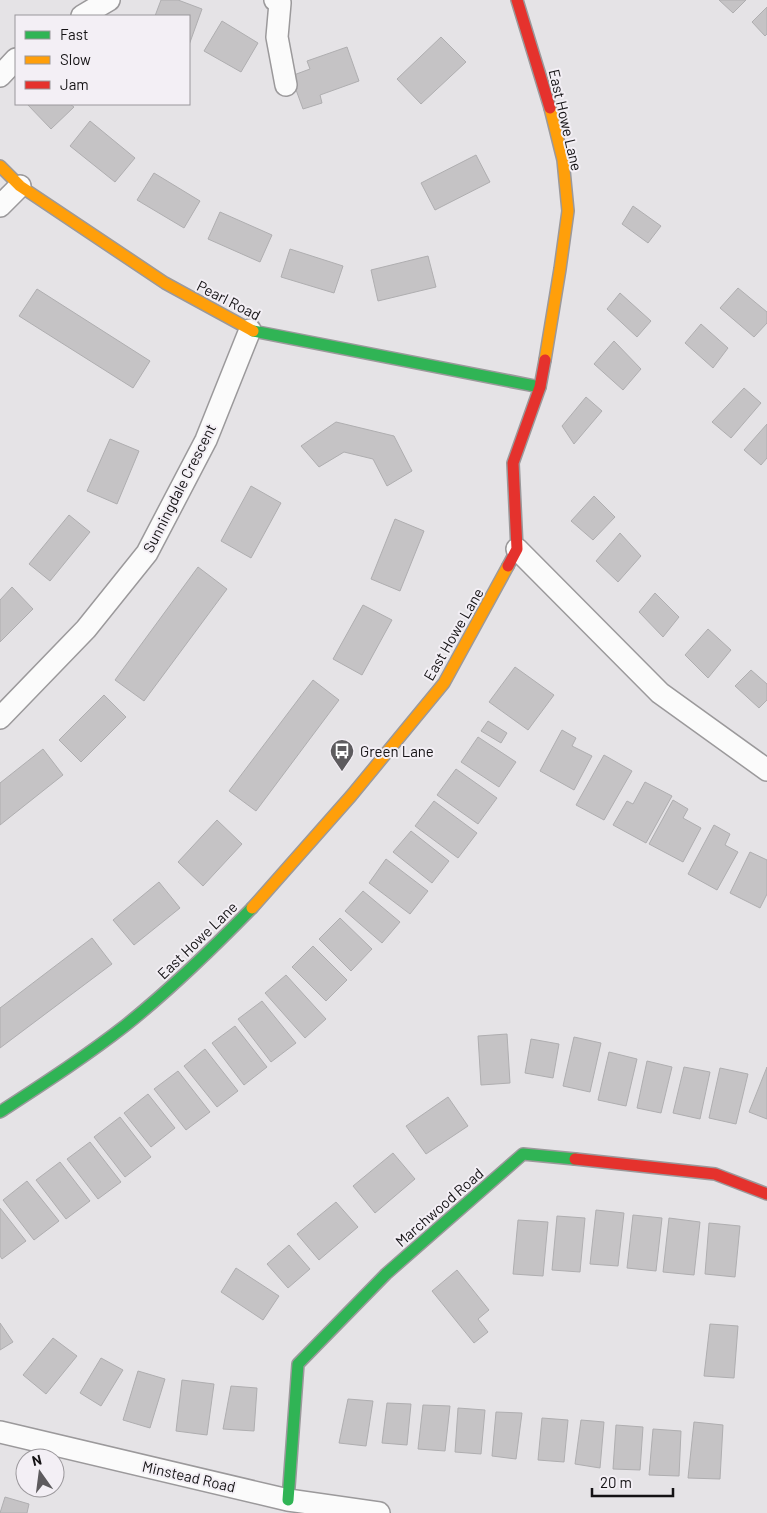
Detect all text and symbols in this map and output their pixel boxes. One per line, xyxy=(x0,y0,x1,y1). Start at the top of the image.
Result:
legend xyxy=(15,15,190,105)
text: Fast xyxy=(60,25,88,43)
text: Slow xyxy=(60,50,91,68)
street label: East Howe Lane xyxy=(546,67,586,173)
text: Jam xyxy=(60,75,89,93)
street label: Pearl Road xyxy=(194,276,264,324)
street label: Sunningdale Crescent xyxy=(139,421,219,555)
street label: East Howe Lane xyxy=(419,585,487,683)
bus stop icon: Green Lane xyxy=(329,738,355,772)
place label: Green Lane xyxy=(360,742,434,760)
street label: East Howe Lane xyxy=(153,897,241,983)
street label: Marchwood Road xyxy=(391,1164,487,1250)
north arrow xyxy=(15,1448,65,1498)
text: N xyxy=(30,1451,43,1469)
street label: Minstead Road xyxy=(141,1457,237,1495)
scale bar xyxy=(592,1466,673,1498)
text: 20 m xyxy=(600,1473,632,1491)

